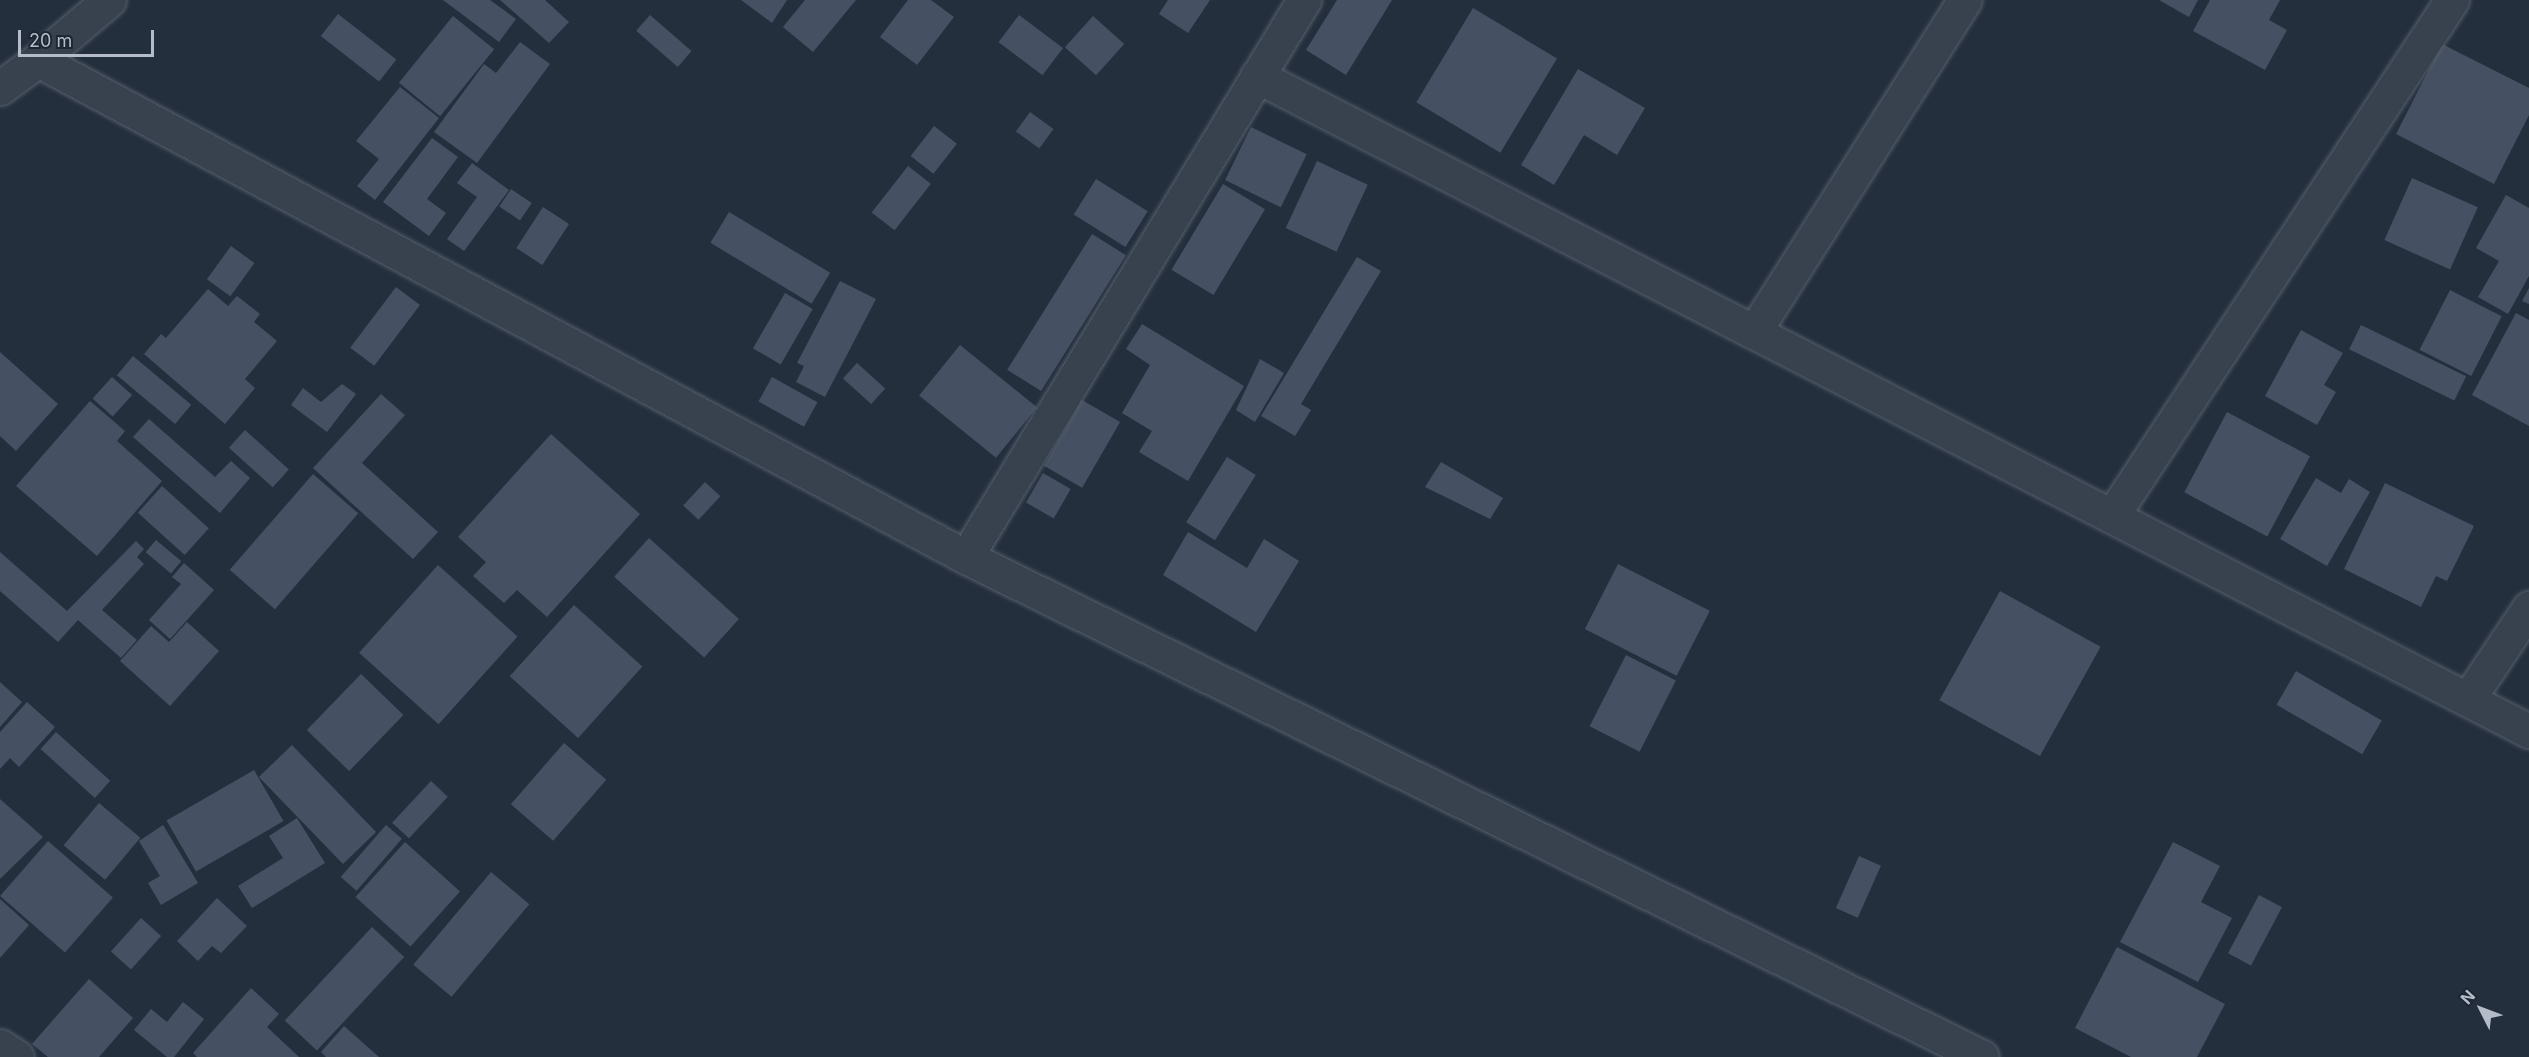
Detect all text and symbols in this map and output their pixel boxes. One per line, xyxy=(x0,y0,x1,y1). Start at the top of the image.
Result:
scale bar xyxy=(21,18,158,56)
text: 20 m xyxy=(29,30,72,51)
north arrow xyxy=(2451,979,2511,1039)
text: N xyxy=(2456,986,2479,1008)

